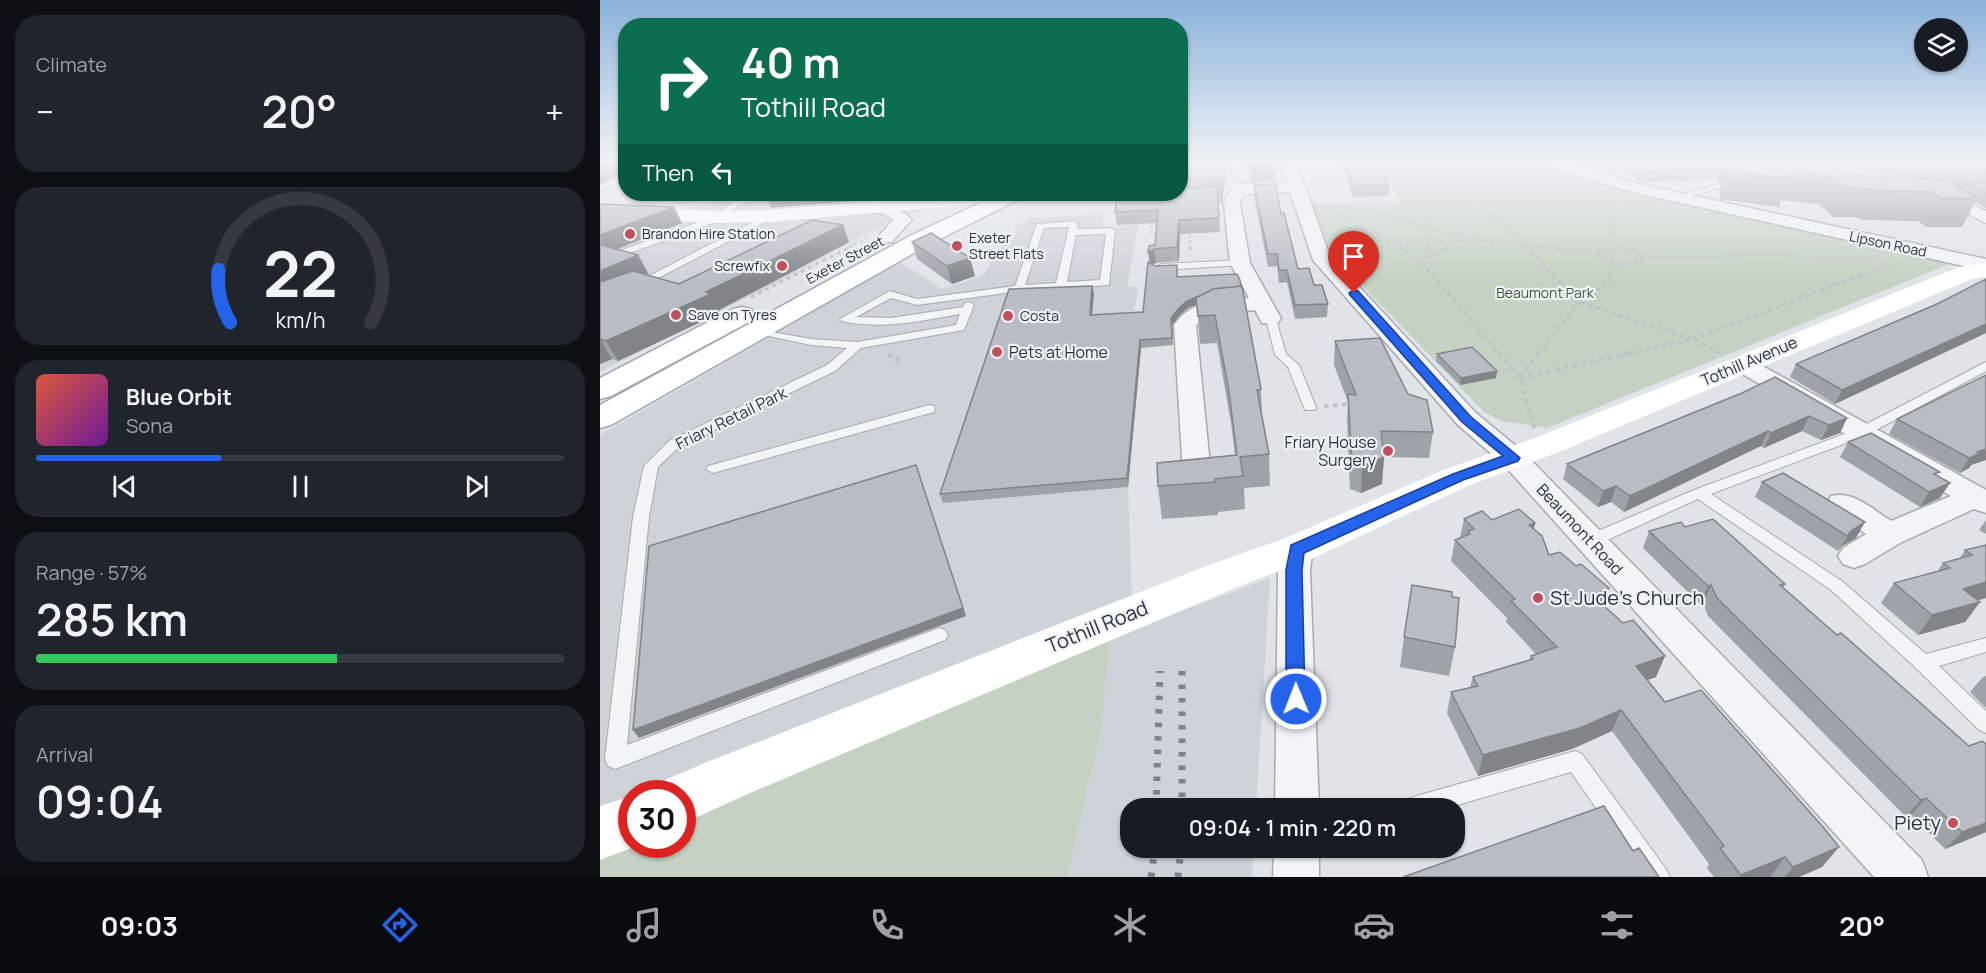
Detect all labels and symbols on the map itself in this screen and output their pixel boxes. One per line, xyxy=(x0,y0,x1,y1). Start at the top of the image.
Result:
place label: Brandon Hire Station xyxy=(642,224,775,243)
street label: Lipson Road xyxy=(1848,226,1929,261)
marker: Brandon Hire Station xyxy=(623,227,637,241)
place label: Exeter Street Flats xyxy=(969,228,1044,263)
street label: Exeter Street xyxy=(802,231,887,288)
pin xyxy=(1328,231,1379,293)
marker: Exeter Street Flats xyxy=(950,239,964,253)
place label: Screwfix xyxy=(714,256,771,275)
marker: Screwfix xyxy=(775,259,789,273)
park label: Beaumont Park xyxy=(1496,283,1595,302)
place label: Save on Tyres xyxy=(688,305,777,324)
place label: Costa xyxy=(1020,306,1059,325)
marker: Save on Tyres xyxy=(669,308,683,322)
marker: Costa xyxy=(1001,309,1015,323)
street label: Tothill Avenue xyxy=(1697,331,1801,391)
place label: Pets at Home xyxy=(1009,341,1108,363)
marker: Pets at Home xyxy=(990,345,1004,359)
street label: Friary Retail Park xyxy=(672,381,791,454)
place label: Friary House Surgery xyxy=(1285,431,1377,471)
marker: Friary House Surgery xyxy=(1381,444,1395,458)
street label: Beaumont Road xyxy=(1532,479,1628,579)
place label: St Jude's Church xyxy=(1550,584,1704,611)
marker: St Jude's Church xyxy=(1531,591,1545,605)
street label: Tothill Road xyxy=(1042,594,1152,659)
position arrow xyxy=(1264,667,1328,731)
speed limit sign: 30 xyxy=(618,780,696,858)
place label: Piety xyxy=(1894,809,1941,836)
marker: Piety xyxy=(1946,816,1960,830)

